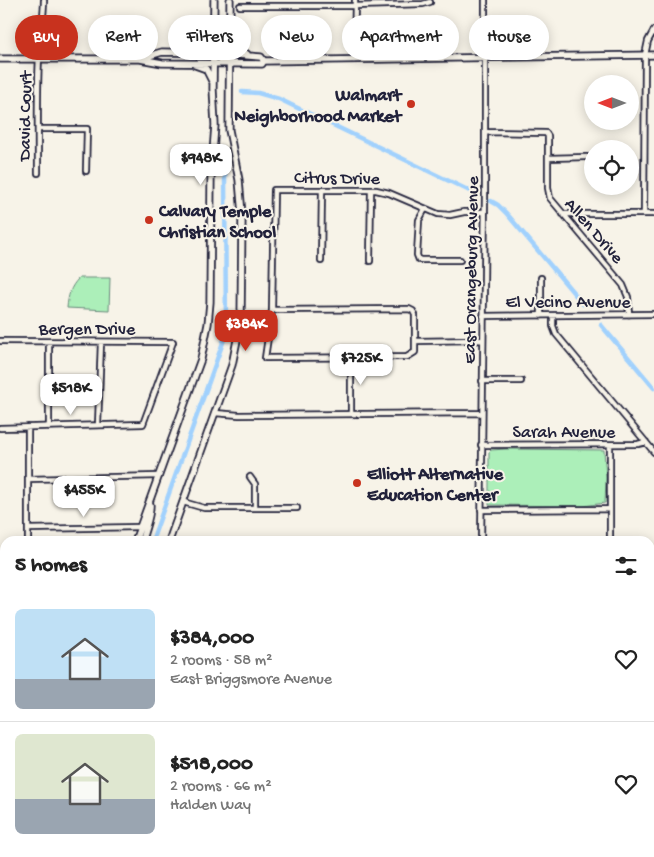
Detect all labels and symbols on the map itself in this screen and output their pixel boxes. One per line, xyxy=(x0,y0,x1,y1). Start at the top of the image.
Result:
street label: David Court xyxy=(15,69,38,162)
north arrow xyxy=(584,75,639,130)
place label: Walmart Neighborhood Market xyxy=(234,86,403,128)
marker: Walmart Neighborhood Market xyxy=(405,98,417,110)
pin: $948K xyxy=(166,144,236,186)
street label: Citrus Drive xyxy=(294,168,381,191)
street label: East Orangeburg Avenue xyxy=(460,175,485,364)
street label: Allen Drive xyxy=(559,195,628,269)
place label: Calvary Temple Christian School xyxy=(158,202,276,244)
marker: Calvary Temple Christian School xyxy=(143,214,155,226)
street label: El Vecino Avenue xyxy=(505,293,631,314)
pin: $384K xyxy=(211,310,281,352)
street label: Bergen Drive xyxy=(38,320,136,341)
pin: $725K xyxy=(326,344,396,386)
pin: $518K xyxy=(36,374,106,416)
street label: Sarah Avenue xyxy=(513,423,616,444)
place label: Elliott Alternative Education Center xyxy=(367,465,504,507)
pin: $455K xyxy=(49,476,119,518)
marker: Elliott Alternative Education Center xyxy=(351,477,363,489)

